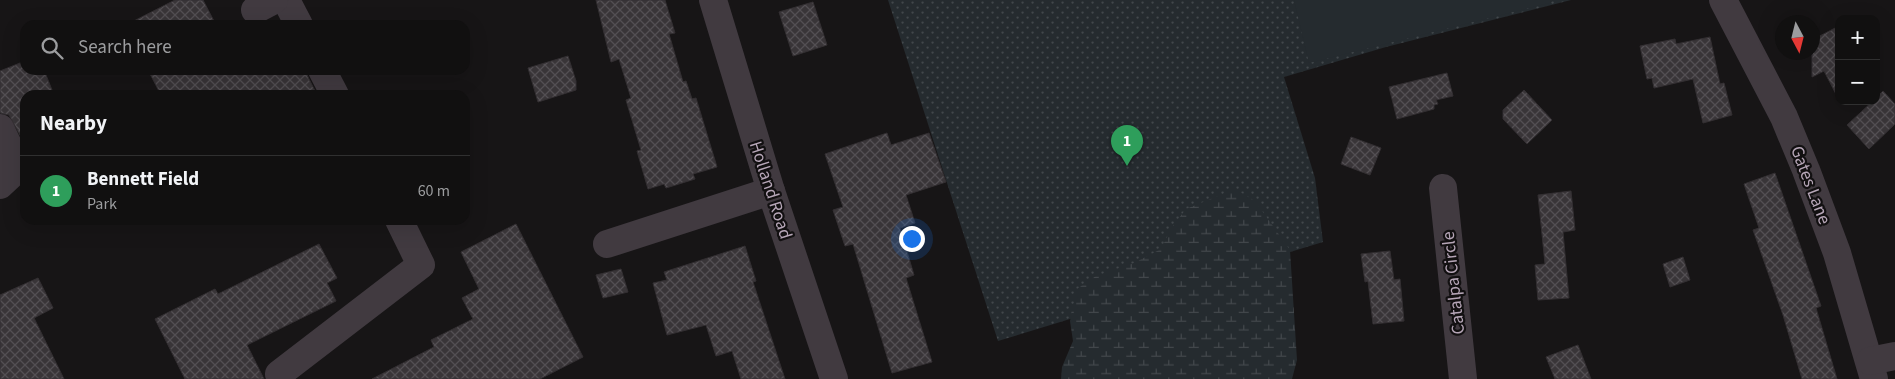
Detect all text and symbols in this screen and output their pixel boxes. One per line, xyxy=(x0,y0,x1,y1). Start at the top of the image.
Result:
north arrow xyxy=(1775,15,1820,60)
map controls xyxy=(1835,15,1880,105)
button: + xyxy=(1835,15,1880,60)
search box xyxy=(20,20,470,75)
icon: search xyxy=(38,34,66,62)
text: Search here xyxy=(78,34,172,61)
button: − xyxy=(1835,60,1880,105)
text: Nearby xyxy=(40,108,107,138)
pin: 1 xyxy=(1111,125,1143,166)
street label: Holland Road xyxy=(743,138,798,242)
street label: Gates Lane xyxy=(1784,142,1837,228)
text: Bennett Field xyxy=(87,166,199,193)
text: 1 xyxy=(52,180,60,202)
text: 60 m xyxy=(418,180,450,202)
text: Park xyxy=(87,193,117,215)
your location xyxy=(899,226,925,252)
street label: Catalpa Circle xyxy=(1436,230,1471,336)

